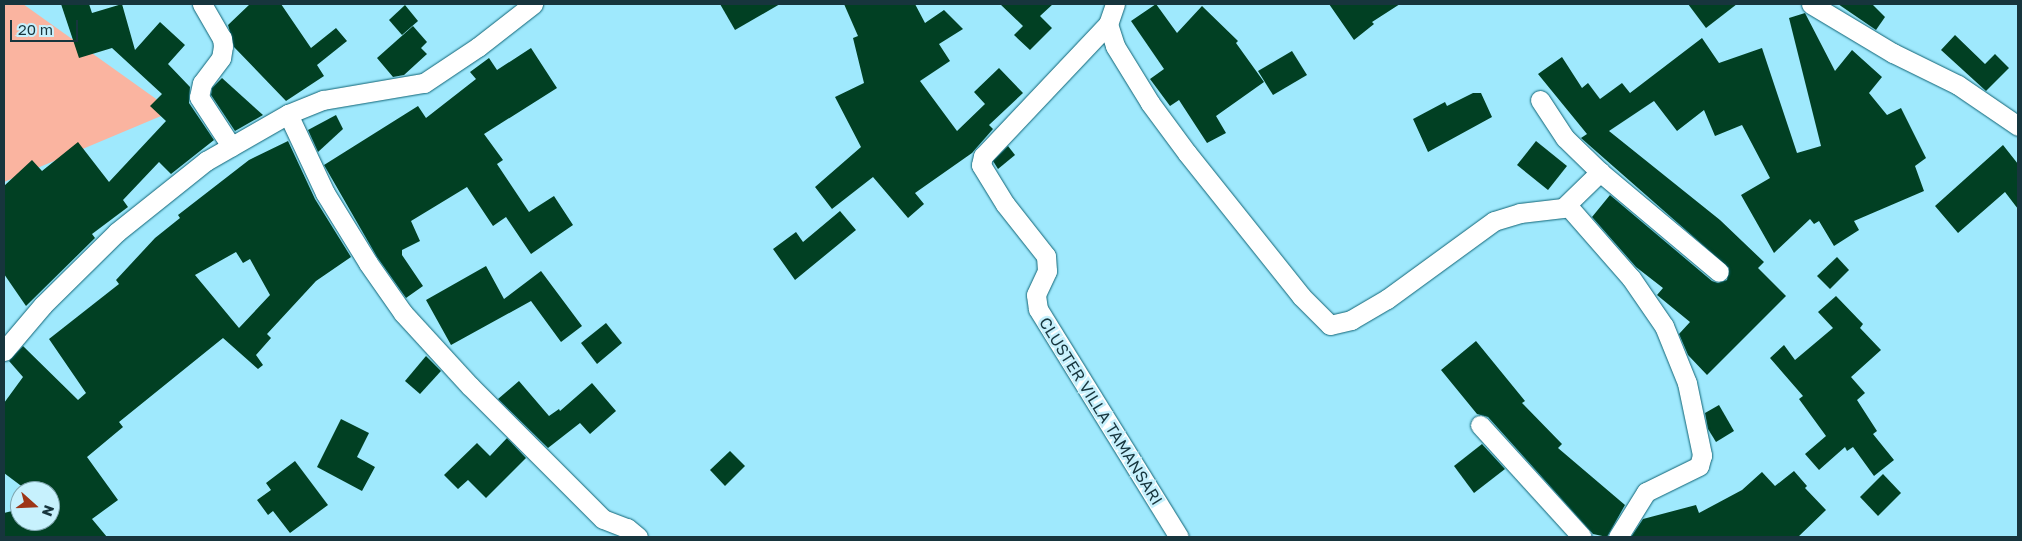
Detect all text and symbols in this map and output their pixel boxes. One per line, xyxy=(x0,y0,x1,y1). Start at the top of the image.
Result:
scale bar xyxy=(12,10,80,42)
text: 20 m xyxy=(18,20,53,38)
street label: CLUSTER VILLA TAMANSARI xyxy=(1035,314,1167,508)
north arrow xyxy=(10,481,60,531)
text: N xyxy=(39,503,58,519)

